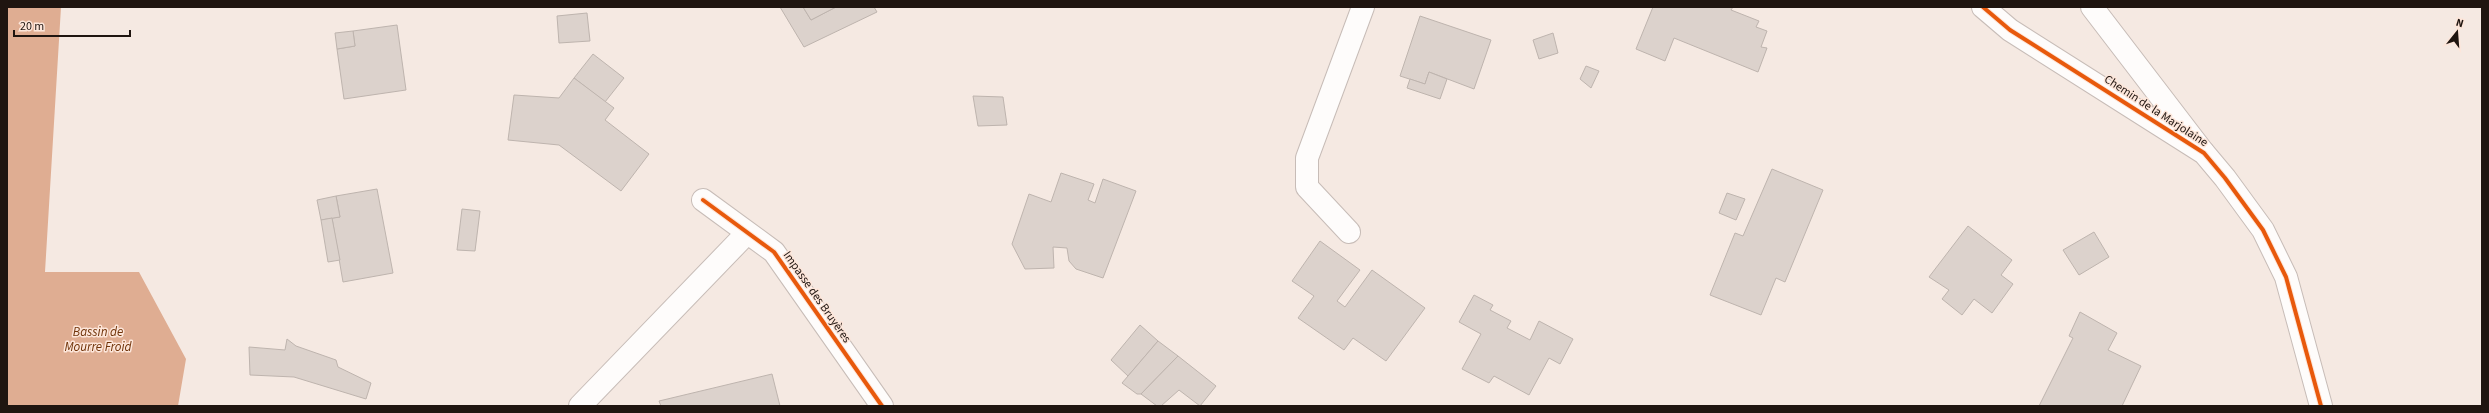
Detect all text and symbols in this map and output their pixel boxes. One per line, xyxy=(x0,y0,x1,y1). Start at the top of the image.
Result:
scale bar xyxy=(14,12,130,38)
north arrow xyxy=(2437,12,2477,52)
text: N xyxy=(2454,15,2465,31)
text: 20 m xyxy=(20,18,44,35)
street label: Chemin de la Marjolaine xyxy=(2101,71,2211,151)
street label: Impasse des Bruyères xyxy=(779,248,855,346)
water label: Bassin de Mourre Froid xyxy=(64,323,133,356)

